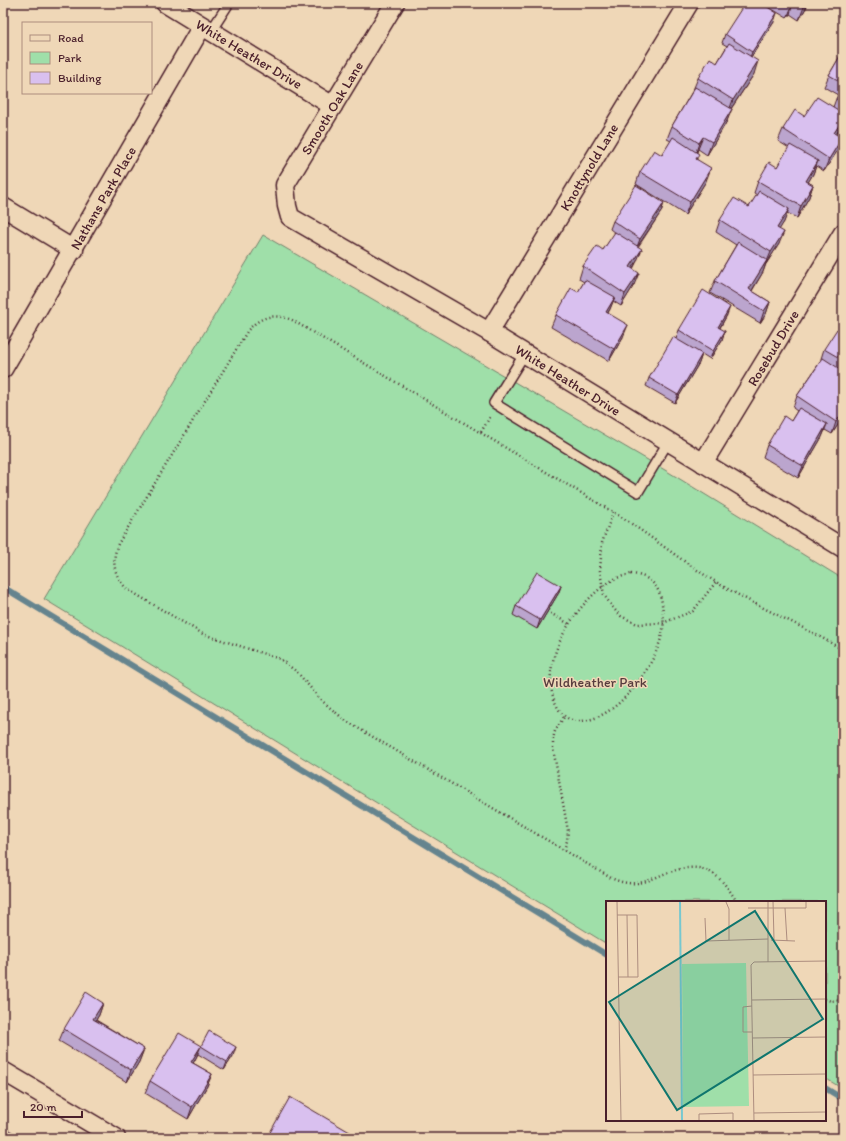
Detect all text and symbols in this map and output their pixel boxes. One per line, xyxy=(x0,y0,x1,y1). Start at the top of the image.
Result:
street label: White Heather Drive xyxy=(192,16,305,93)
legend xyxy=(22,22,152,94)
text: Road xyxy=(58,31,84,45)
text: Park xyxy=(58,51,82,65)
street label: Smooth Oak Lane xyxy=(298,58,367,158)
text: Building xyxy=(58,71,102,85)
street label: Knottynold Lane xyxy=(557,120,622,214)
street label: Nathans Park Place xyxy=(67,143,140,253)
street label: Rosebud Drive xyxy=(744,307,803,389)
street label: White Heather Drive xyxy=(512,341,624,420)
park label: Wildheather Park xyxy=(543,674,647,691)
inset map xyxy=(606,901,826,1121)
scale bar xyxy=(24,1093,82,1119)
text: 20 m xyxy=(30,1100,57,1114)

